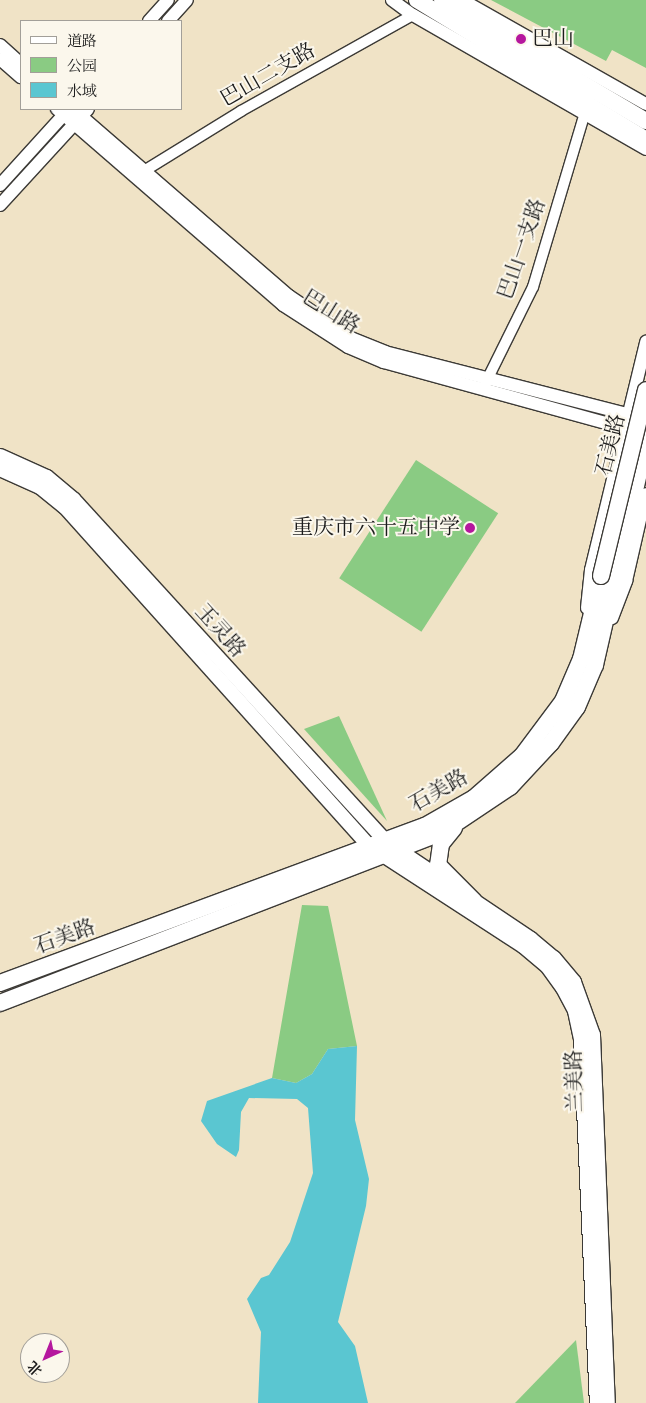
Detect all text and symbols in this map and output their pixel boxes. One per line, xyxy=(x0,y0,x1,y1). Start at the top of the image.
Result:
legend xyxy=(20,20,182,110)
place label: 巴山 xyxy=(532,26,574,52)
text: 道路 xyxy=(67,32,97,51)
marker: 巴山 xyxy=(514,32,528,46)
street label: 巴山二支路 xyxy=(216,38,320,112)
text: 公园 xyxy=(67,57,97,76)
text: 水域 xyxy=(67,82,97,101)
street label: 巴山一支路 xyxy=(493,195,551,303)
street label: 巴山路 xyxy=(298,285,364,339)
street label: 石美路 xyxy=(591,411,631,479)
place label: 重庆市六十五中学 xyxy=(292,515,460,541)
marker: 重庆市六十五中学 xyxy=(464,522,476,534)
street label: 玉灵路 xyxy=(190,599,250,663)
street label: 石美路 xyxy=(405,764,473,818)
street label: 石美路 xyxy=(31,914,99,960)
street label: 兰美路 xyxy=(561,1049,589,1113)
north arrow xyxy=(20,1333,70,1383)
text: 北 xyxy=(24,1357,46,1379)

